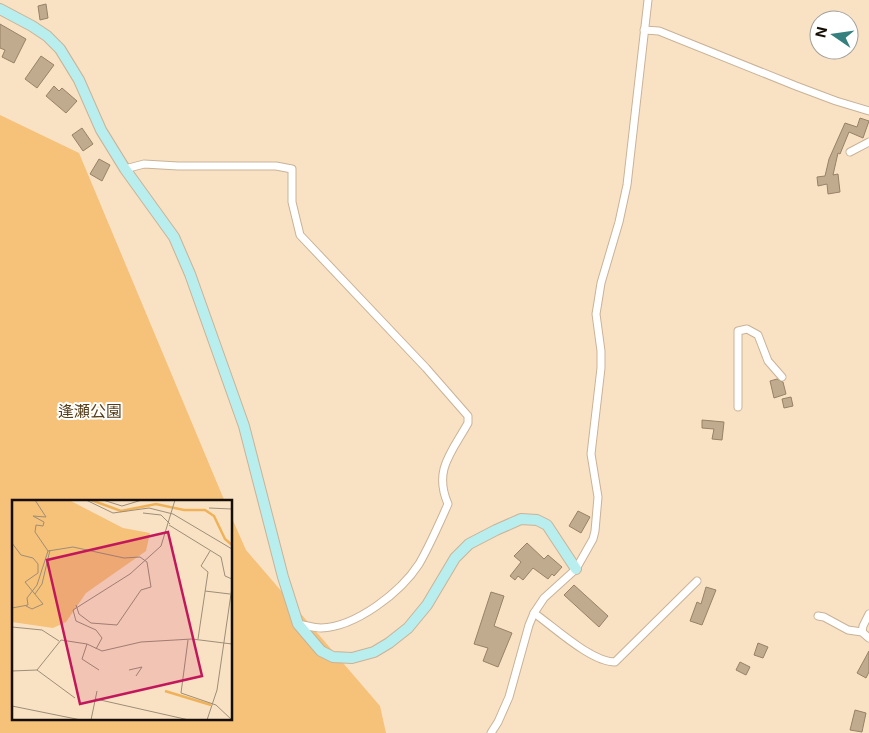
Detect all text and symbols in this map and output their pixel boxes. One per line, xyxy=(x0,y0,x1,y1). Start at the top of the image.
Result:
north arrow xyxy=(809,10,859,60)
text: N xyxy=(811,25,830,39)
park label: 逢瀬公園 xyxy=(58,401,122,421)
inset map xyxy=(12,500,232,720)

